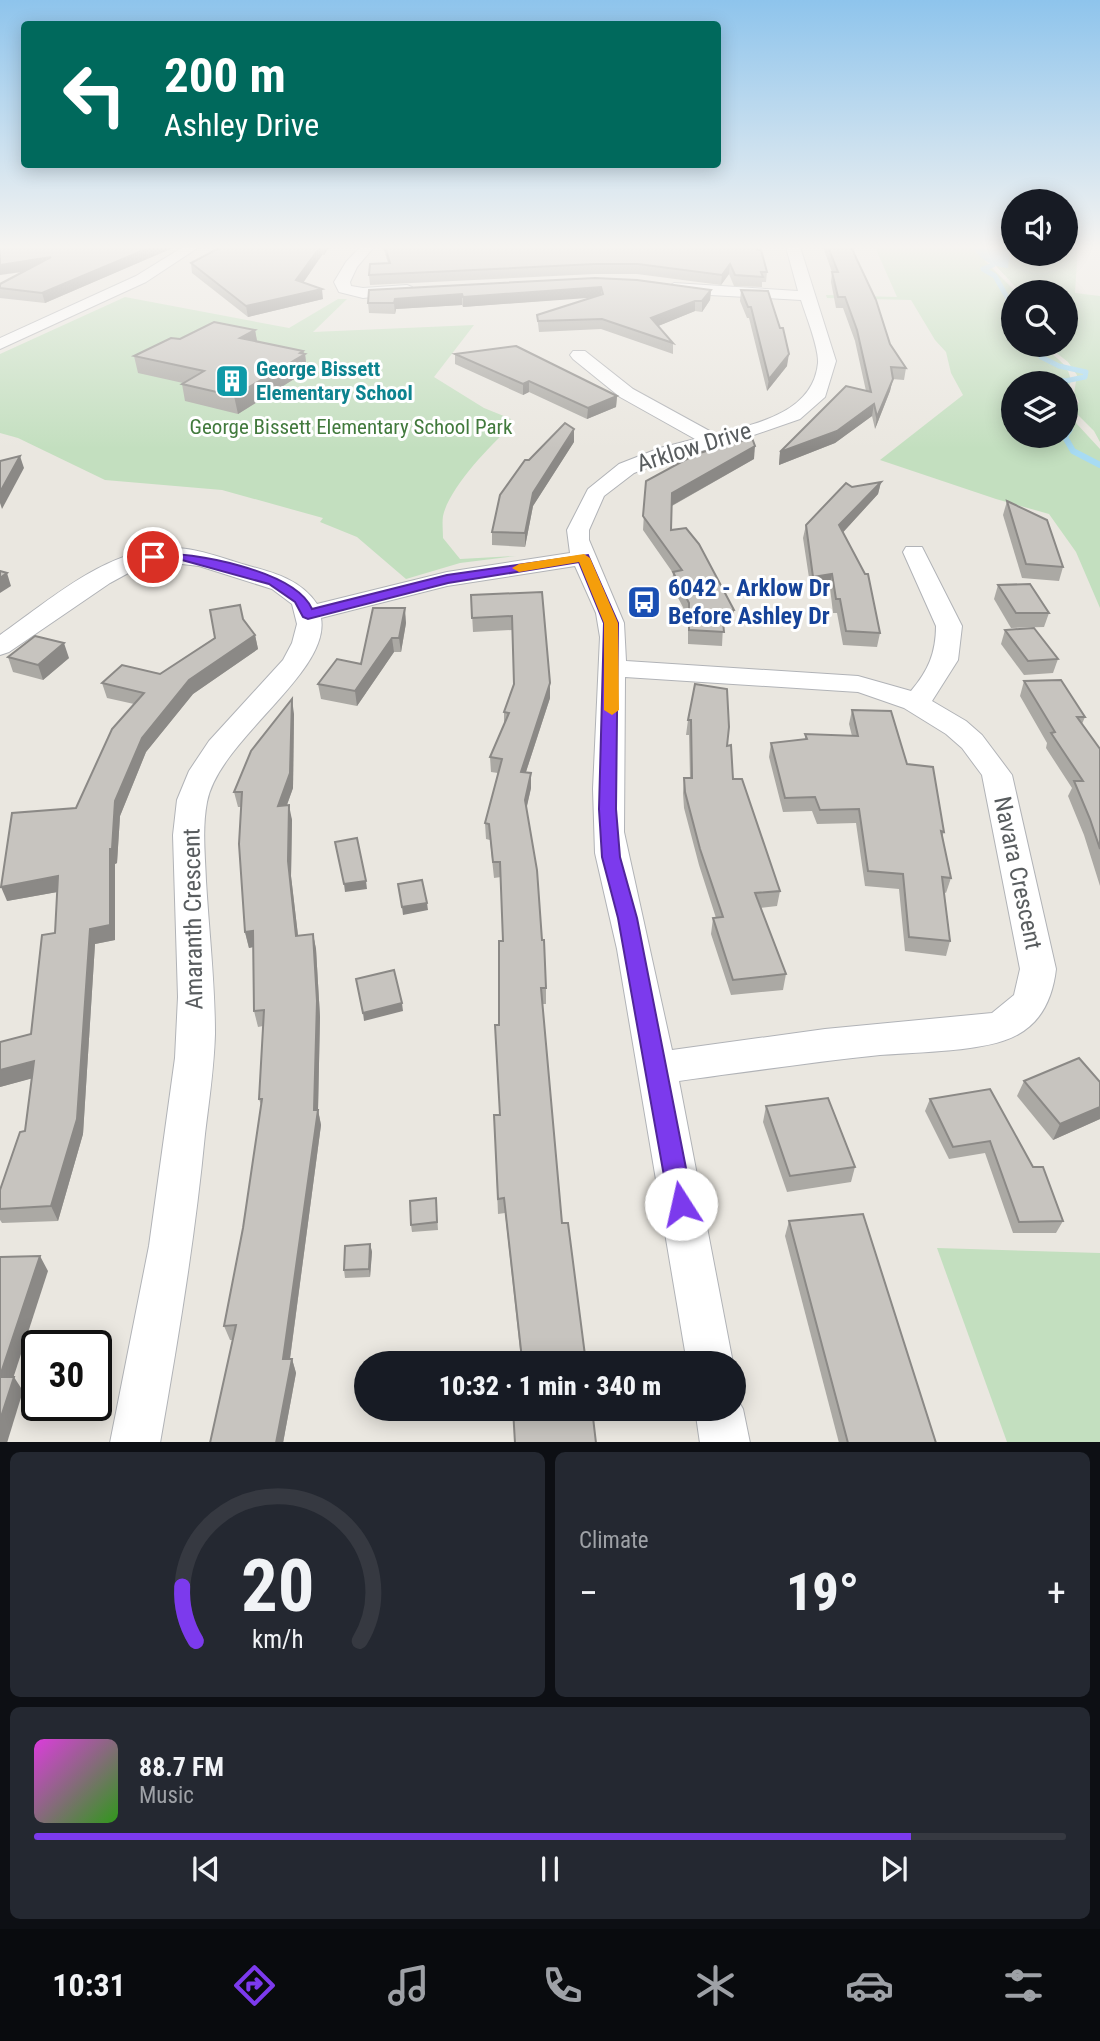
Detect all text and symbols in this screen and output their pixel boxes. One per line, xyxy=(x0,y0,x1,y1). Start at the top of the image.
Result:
text: 200 m xyxy=(164,47,286,104)
icon: left xyxy=(49,49,140,140)
text: Ashley Drive xyxy=(164,106,319,144)
map controls xyxy=(1001,189,1078,448)
button: sound xyxy=(1001,189,1078,266)
button: search xyxy=(1001,280,1078,357)
place label: George Bissett Elementary School xyxy=(256,357,413,405)
building icon: George Bissett Elementary School xyxy=(213,362,251,400)
button: layers xyxy=(1001,371,1078,448)
park label: George Bissett Elementary School Park xyxy=(190,415,513,439)
street label: Arklow Drive xyxy=(633,416,755,478)
pin xyxy=(123,527,183,587)
icon: arrive xyxy=(134,538,172,576)
place label: 6042 - Arklow Dr Before Ashley Dr xyxy=(668,574,830,630)
bus stop icon: 6042 - Arklow Dr Before Ashley Dr xyxy=(625,583,663,621)
street label: Navara Crescent xyxy=(988,794,1048,952)
street label: Amaranth Crescent xyxy=(177,828,209,1010)
position arrow xyxy=(644,1167,718,1241)
speed limit sign: 30 xyxy=(21,1330,112,1421)
text: 10:32 · 1 min · 340 m xyxy=(439,1371,661,1401)
text: Climate xyxy=(579,1527,649,1554)
text: 20 xyxy=(241,1543,314,1629)
text: 19° xyxy=(786,1562,859,1623)
text: − xyxy=(579,1571,598,1615)
text: + xyxy=(1047,1571,1066,1615)
text: km/h xyxy=(252,1624,303,1653)
text: 88.7 FM xyxy=(139,1752,224,1782)
text: Music xyxy=(139,1782,194,1809)
icon: previous xyxy=(187,1850,225,1888)
icon: pause xyxy=(531,1850,569,1888)
icon: next xyxy=(875,1850,913,1888)
icon: directions xyxy=(230,1961,279,2010)
icon: music xyxy=(384,1961,433,2010)
icon: phone xyxy=(538,1961,587,2010)
icon: climate xyxy=(691,1961,740,2010)
icon: car xyxy=(845,1961,894,2010)
icon: filters xyxy=(999,1961,1048,2010)
text: 10:31 xyxy=(52,1966,126,2004)

